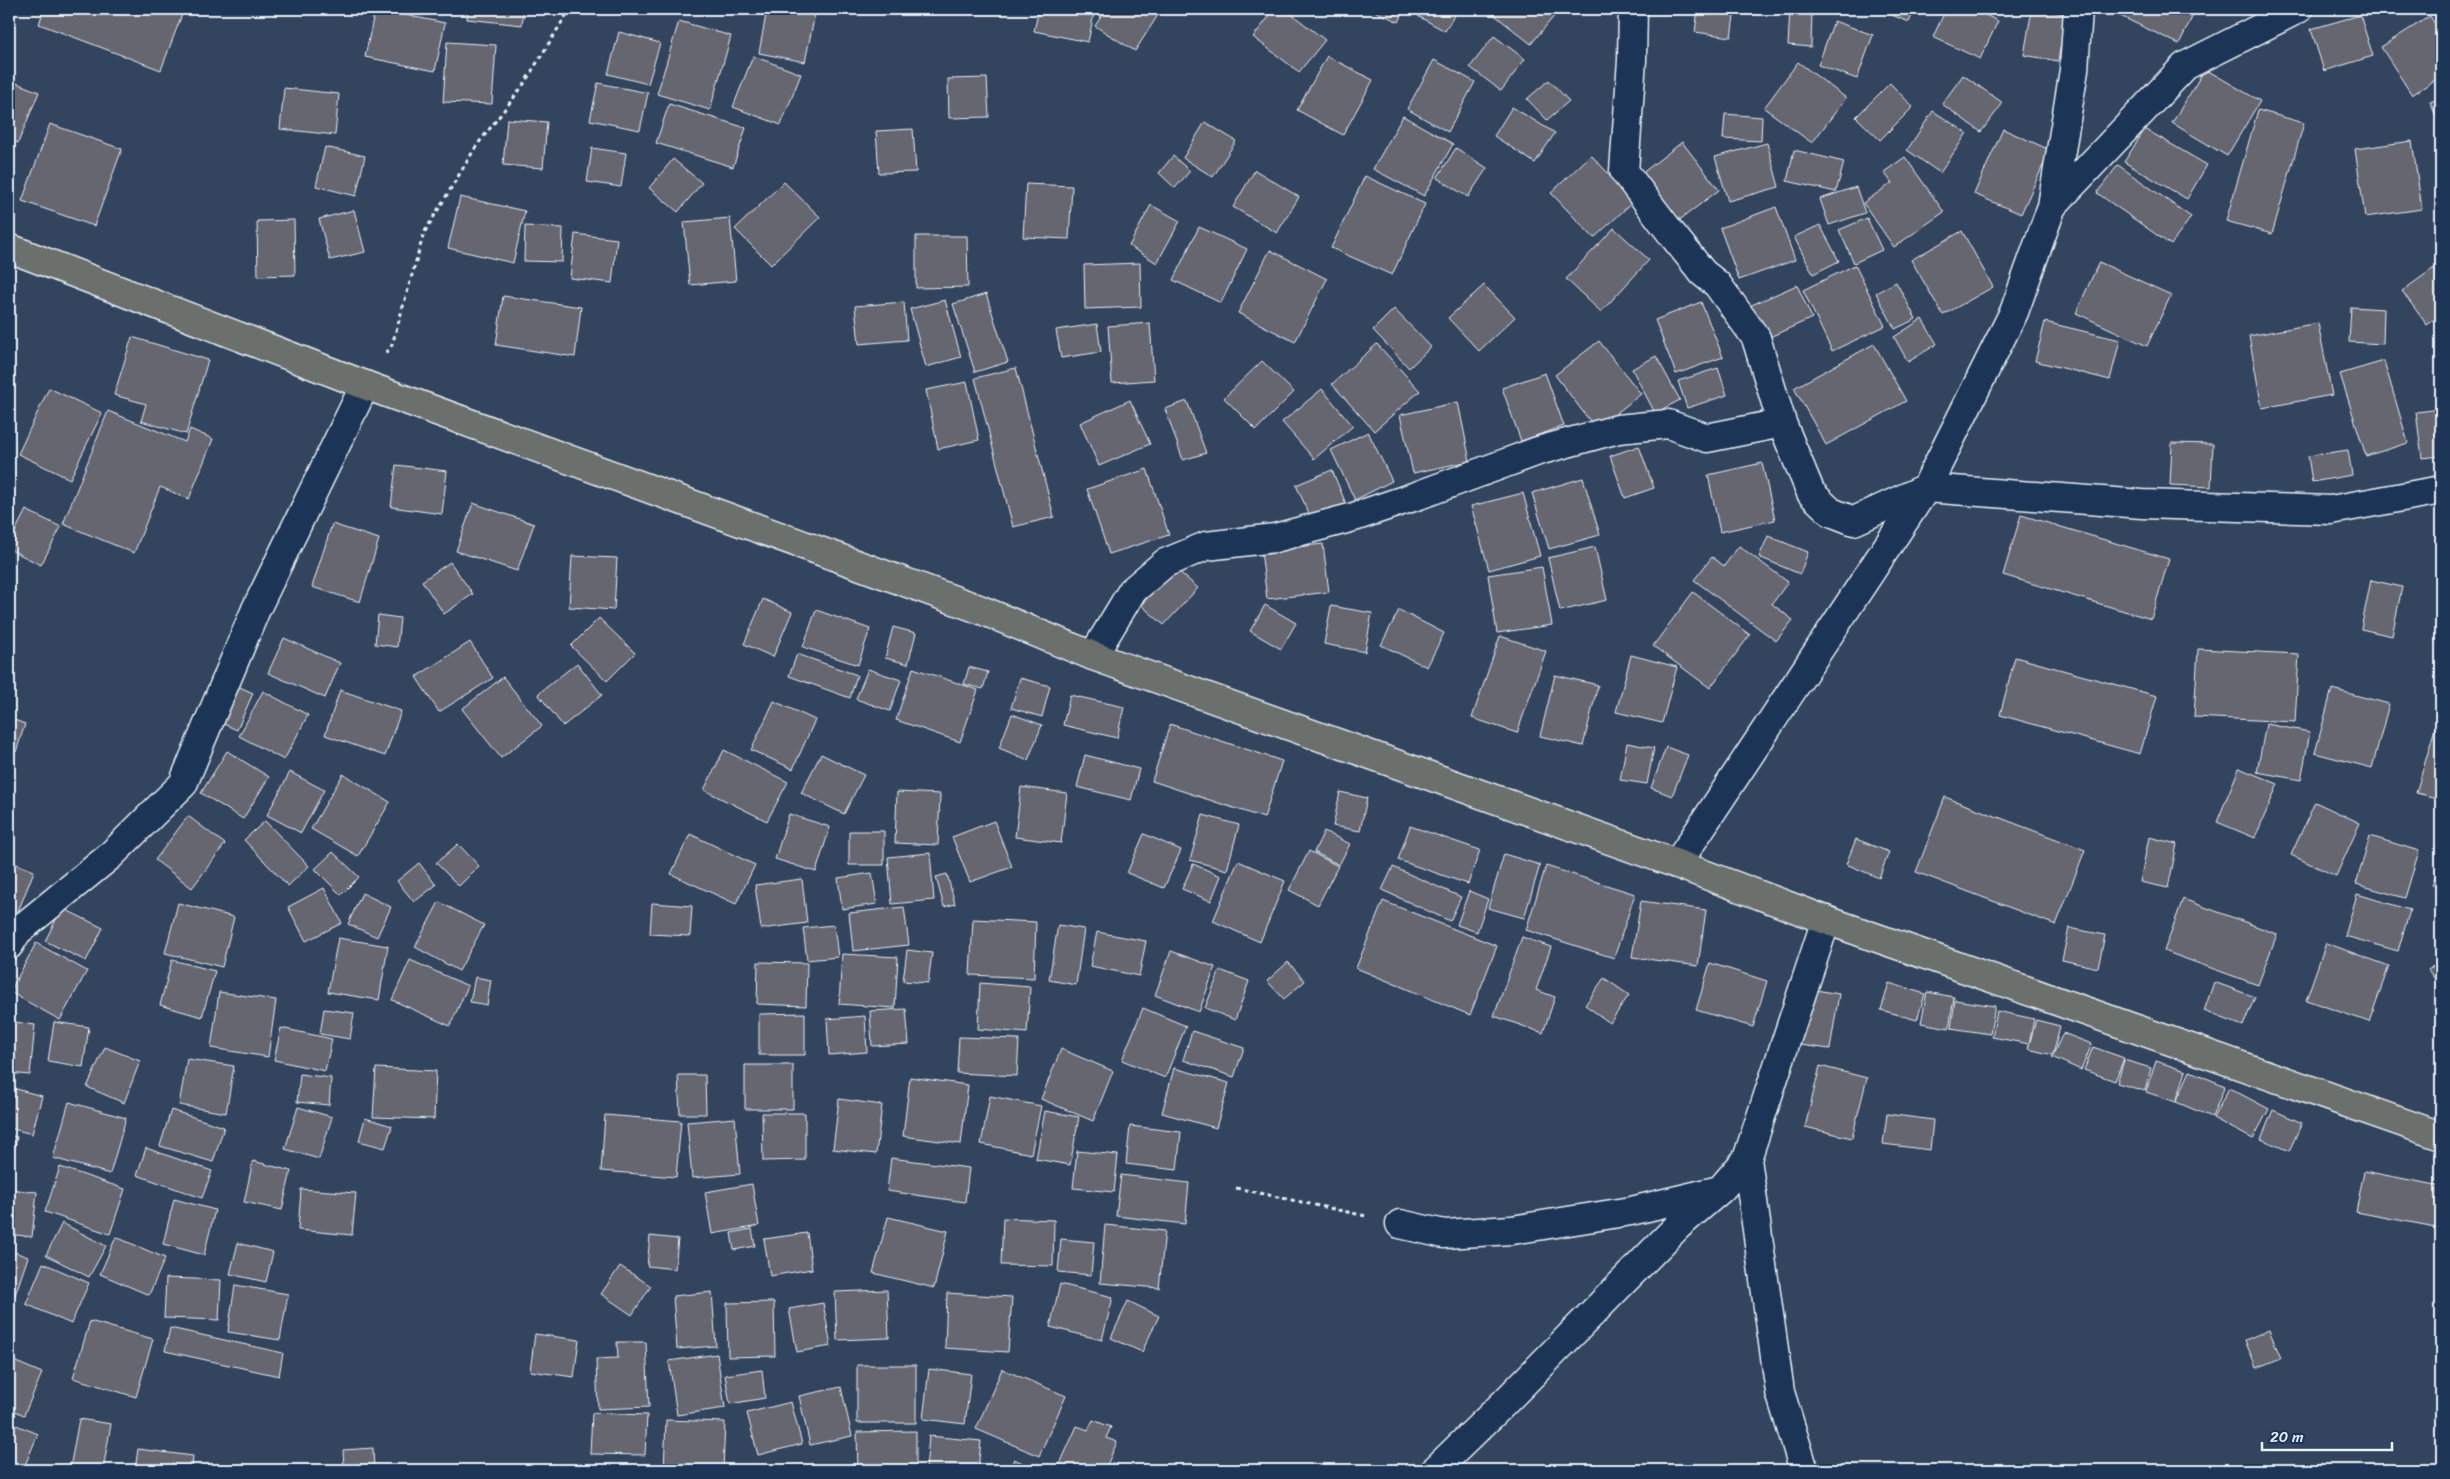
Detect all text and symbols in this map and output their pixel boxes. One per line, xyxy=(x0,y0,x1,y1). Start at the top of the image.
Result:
scale bar xyxy=(2262,1419,2392,1451)
text: 20 m xyxy=(2270,1424,2304,1450)

